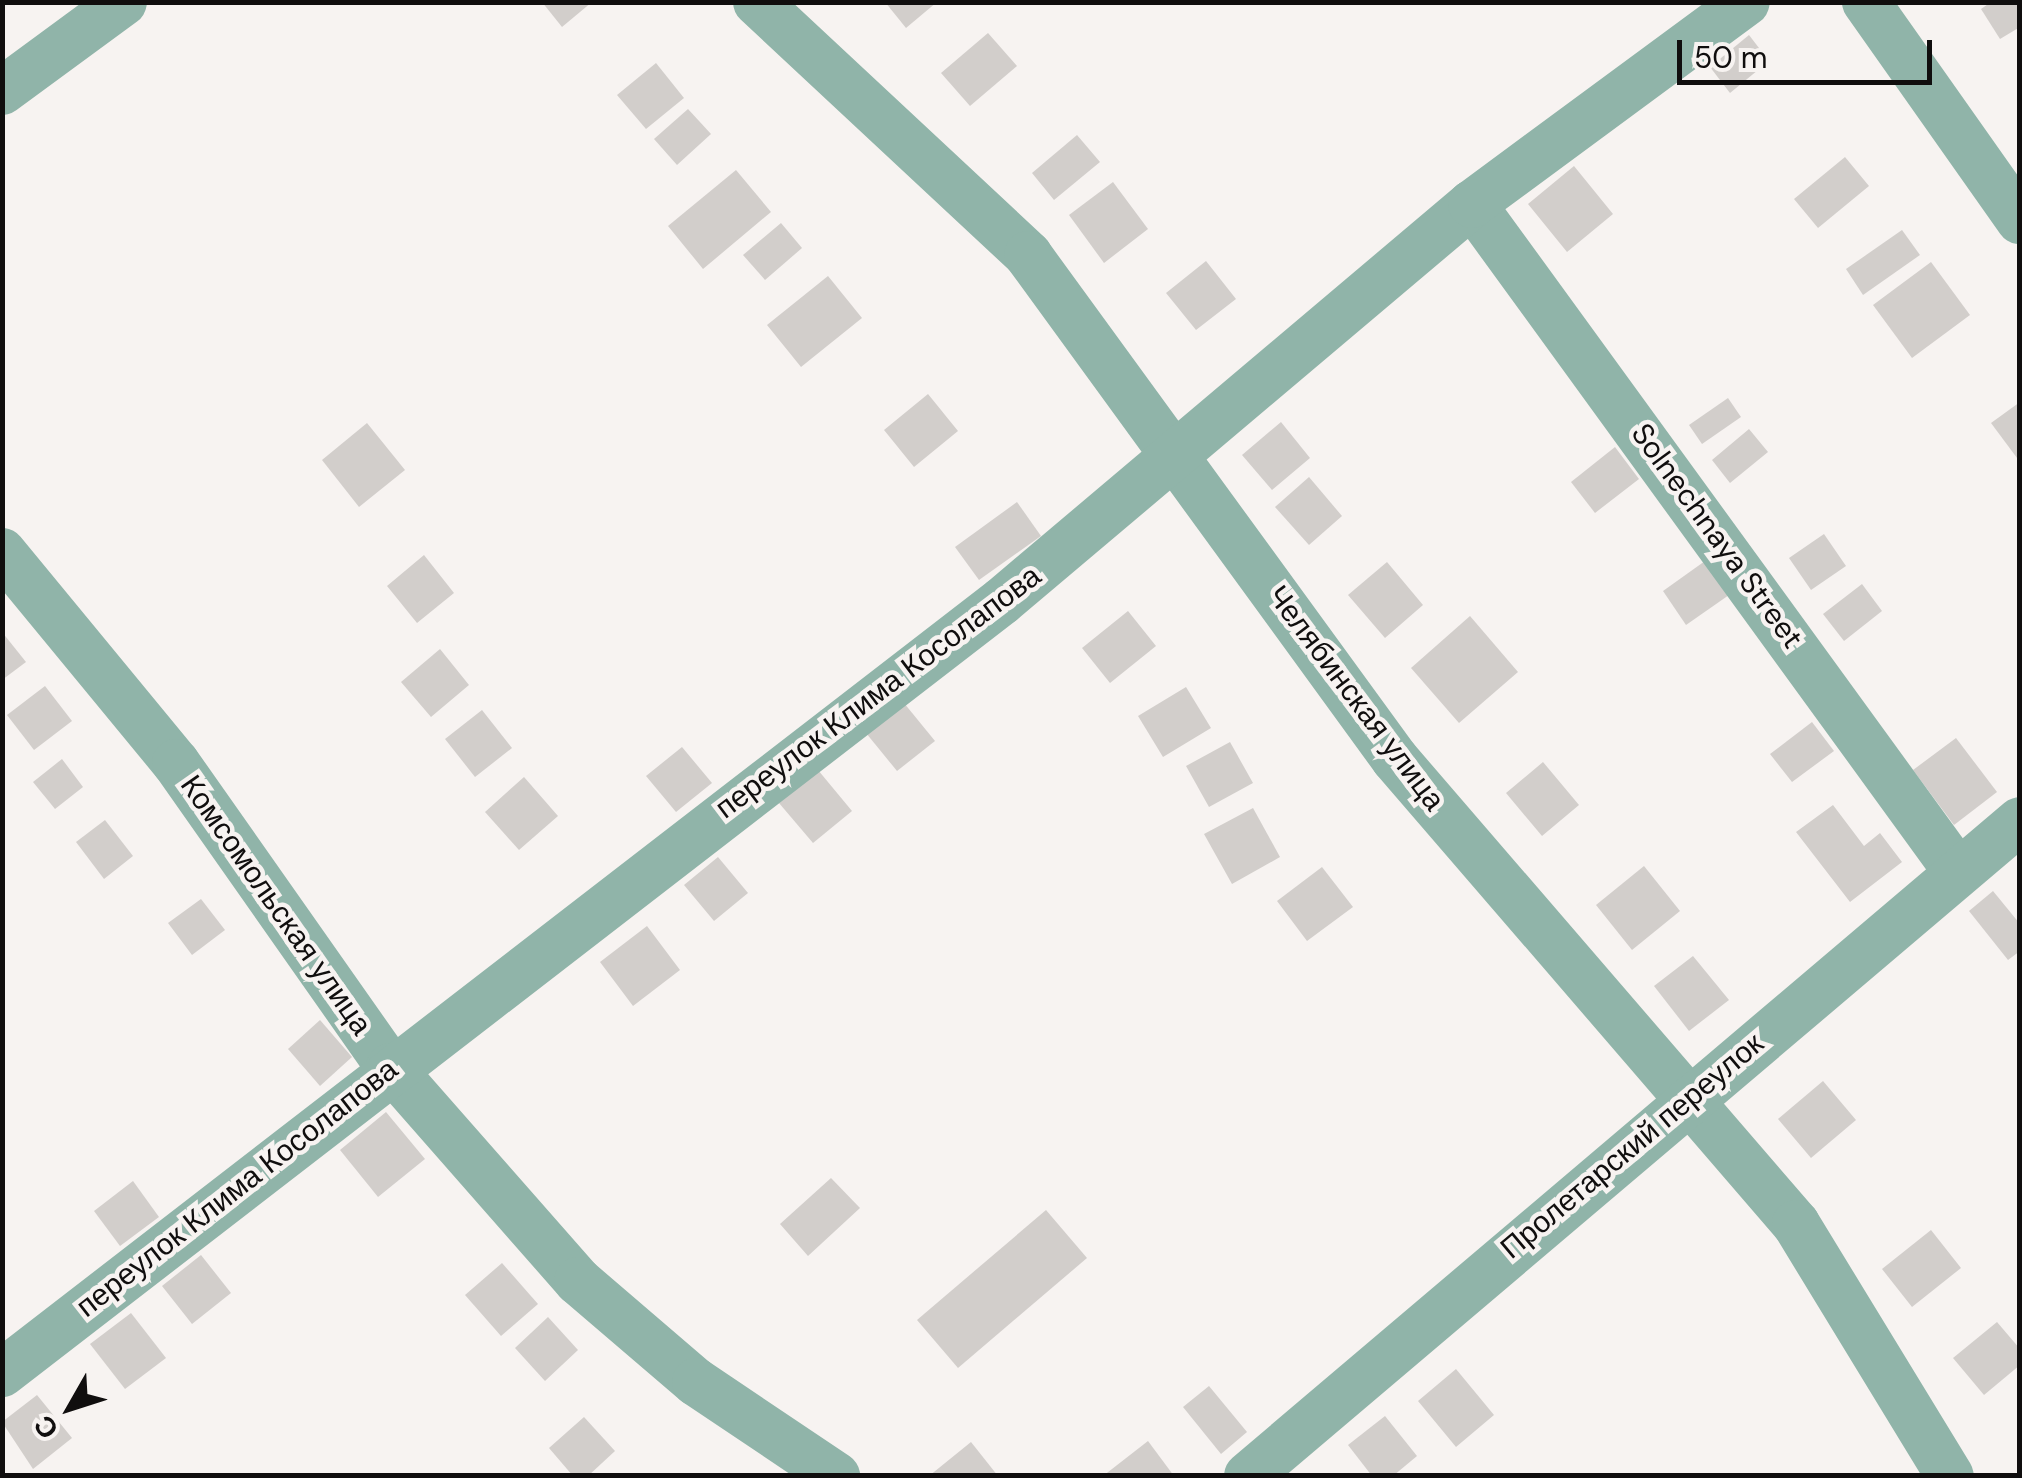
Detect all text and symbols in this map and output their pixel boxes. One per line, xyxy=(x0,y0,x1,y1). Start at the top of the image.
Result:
scale bar xyxy=(1682,20,1937,82)
text: 50 m xyxy=(1694,38,1768,77)
street label: Solnechnaya Street xyxy=(1623,417,1811,655)
street label: переулок Клима Косолапова xyxy=(708,558,1048,826)
street label: Челябинская улица xyxy=(1260,579,1452,817)
street label: Комсомольская улица xyxy=(173,768,379,1042)
street label: Пролетарский переулок xyxy=(1493,1026,1771,1266)
street label: переулок Клима Косолапова xyxy=(69,1051,405,1325)
north arrow xyxy=(20,1358,120,1458)
text: С xyxy=(26,1408,67,1447)

